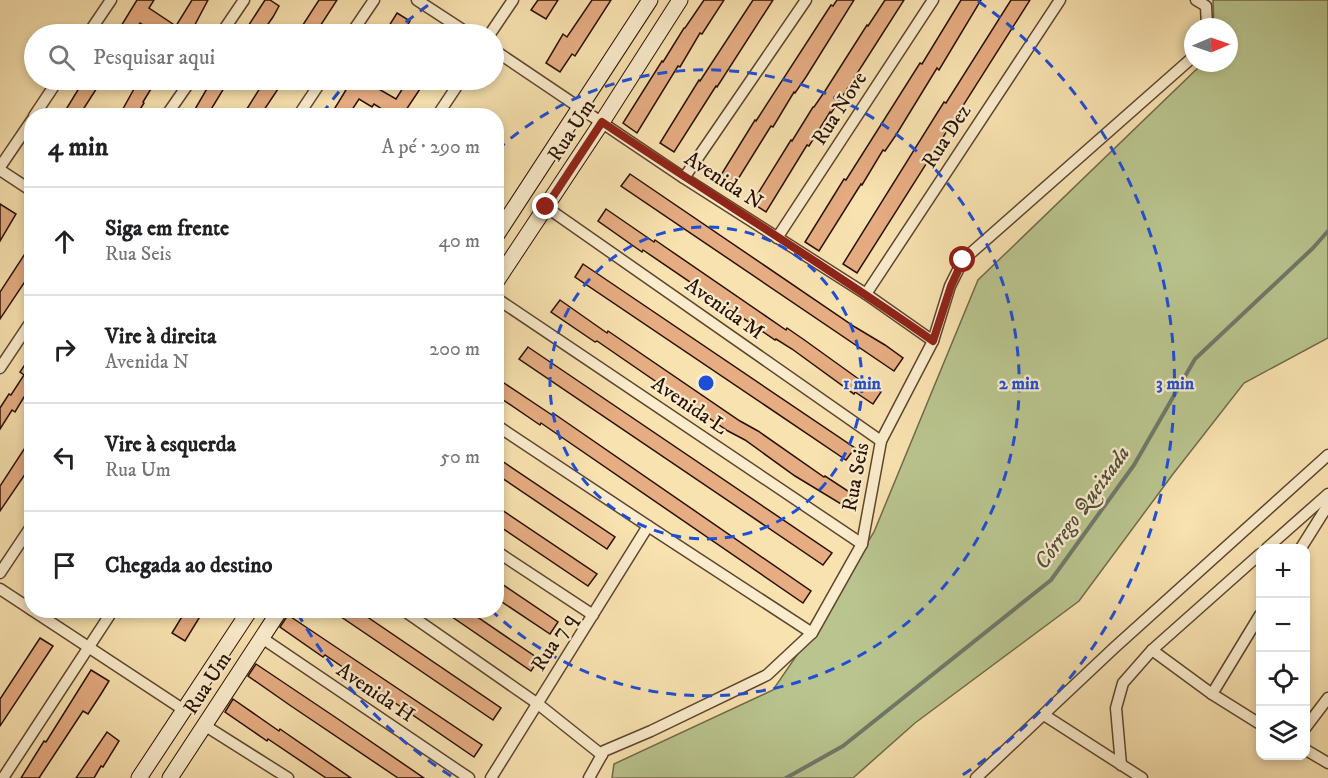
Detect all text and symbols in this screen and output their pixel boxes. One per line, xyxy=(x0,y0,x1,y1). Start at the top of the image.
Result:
north arrow xyxy=(1184,18,1238,72)
search box xyxy=(24,24,504,90)
icon: search xyxy=(45,41,78,74)
text: Pesquisar aqui xyxy=(93,44,215,71)
street label: Rua Nove xyxy=(806,67,873,150)
street label: Rua Um xyxy=(542,94,602,167)
street label: Rua Dez xyxy=(917,100,977,173)
text: 4 min xyxy=(48,131,108,164)
text: A pé · 290 m xyxy=(381,135,480,160)
street label: Avenida N xyxy=(679,146,768,216)
route end xyxy=(532,193,558,219)
text: Siga em frente xyxy=(105,215,229,242)
icon: ahead xyxy=(48,225,81,258)
text: 40 m xyxy=(438,229,480,254)
text: Rua Seis xyxy=(105,242,171,267)
route start xyxy=(949,246,975,272)
street label: Avenida M xyxy=(680,272,769,345)
text: Vire à direita xyxy=(105,323,216,350)
icon: right xyxy=(48,333,81,366)
text: 200 m xyxy=(429,337,480,362)
text: Avenida N xyxy=(105,350,189,375)
street label: Avenida L xyxy=(646,371,732,441)
centre of rings xyxy=(696,373,716,393)
text: 1 min xyxy=(843,373,882,395)
text: 2 min xyxy=(999,373,1040,395)
text: 3 min xyxy=(1156,373,1195,395)
text: Vire à esquerda xyxy=(105,431,236,458)
icon: left xyxy=(48,441,81,474)
street label: Rua Seis xyxy=(837,441,875,514)
water label: Córrego Queixada xyxy=(1028,441,1136,575)
text: 50 m xyxy=(440,445,480,470)
text: Rua Um xyxy=(105,458,171,483)
map controls xyxy=(1256,544,1310,760)
button: + xyxy=(1256,544,1310,598)
icon: arrive xyxy=(48,549,81,582)
text: Chegada ao destino xyxy=(105,552,272,579)
button: − xyxy=(1256,598,1310,652)
street label: Rua 7 q xyxy=(526,608,582,676)
street label: Rua Um xyxy=(178,647,238,720)
button: locate xyxy=(1256,652,1310,706)
street label: Avenida H xyxy=(331,657,420,728)
button: layers xyxy=(1256,706,1310,760)

